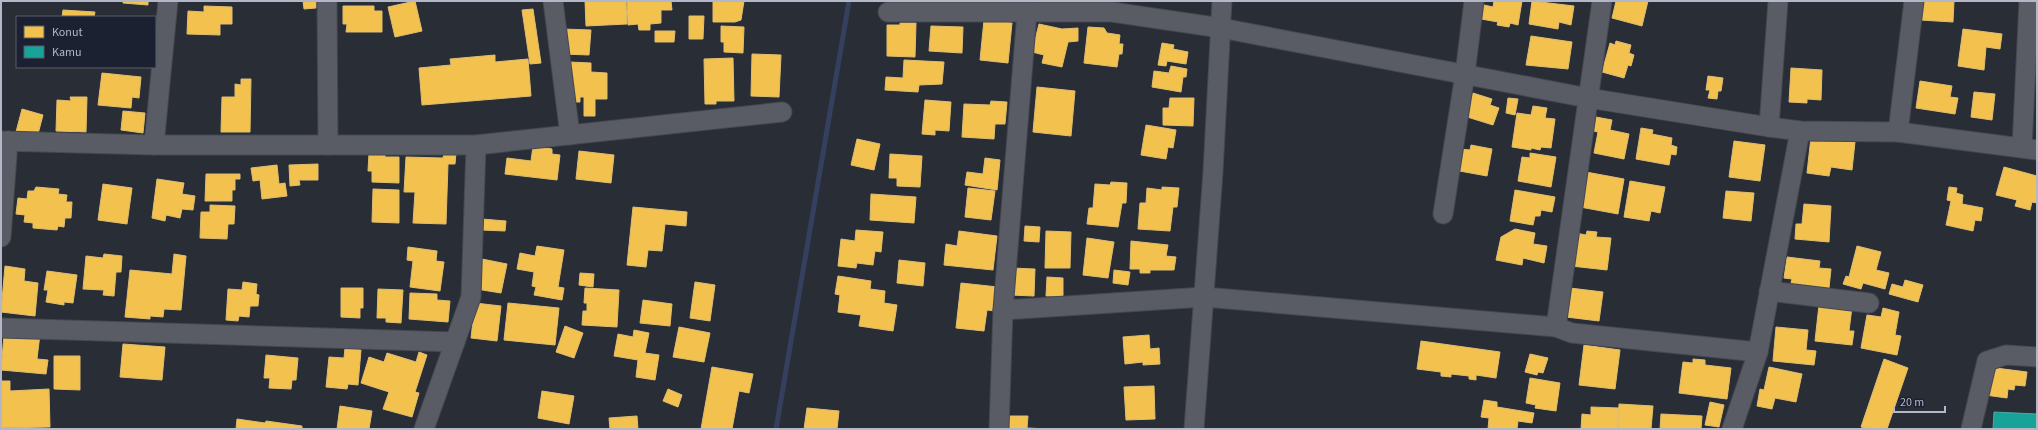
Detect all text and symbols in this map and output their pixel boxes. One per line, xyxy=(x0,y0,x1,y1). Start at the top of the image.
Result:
legend xyxy=(16,16,156,68)
text: Konut xyxy=(52,24,83,41)
text: Kamu xyxy=(52,44,81,61)
scale bar xyxy=(1894,388,1945,414)
text: 20 m xyxy=(1900,394,1924,411)

